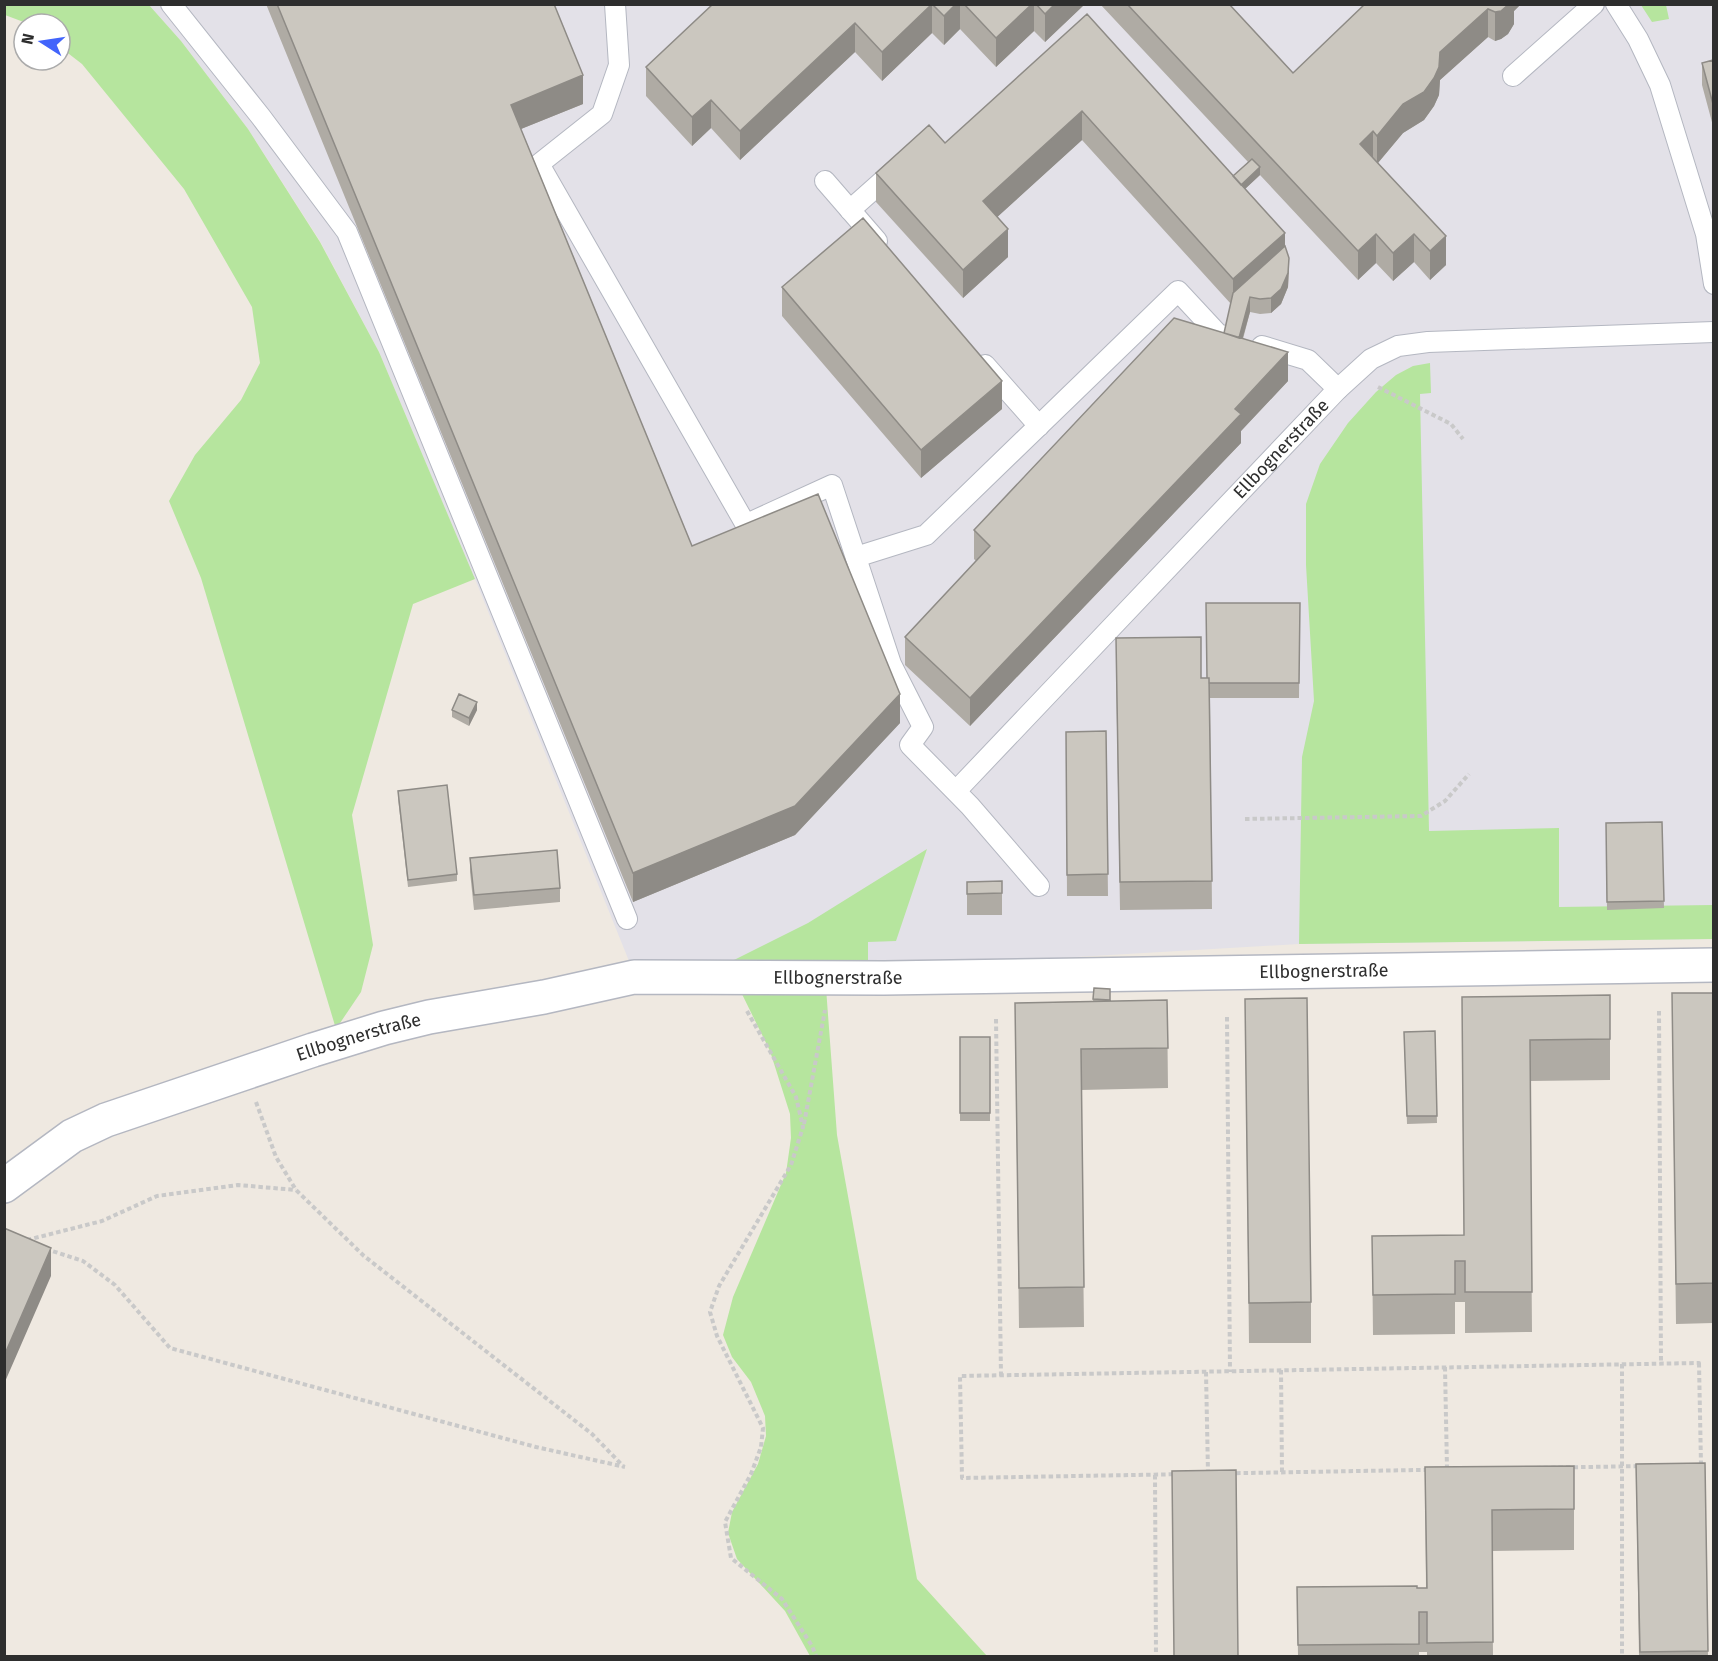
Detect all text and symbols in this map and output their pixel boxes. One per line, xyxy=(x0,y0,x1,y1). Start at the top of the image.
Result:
north arrow xyxy=(12,12,72,72)
text: N xyxy=(17,32,38,46)
street label: Ellbognerstraße xyxy=(1229,394,1334,503)
street label: Ellbognerstraße xyxy=(1259,959,1389,983)
street label: Ellbognerstraße xyxy=(773,967,903,989)
street label: Ellbognerstraße xyxy=(293,1008,423,1066)

